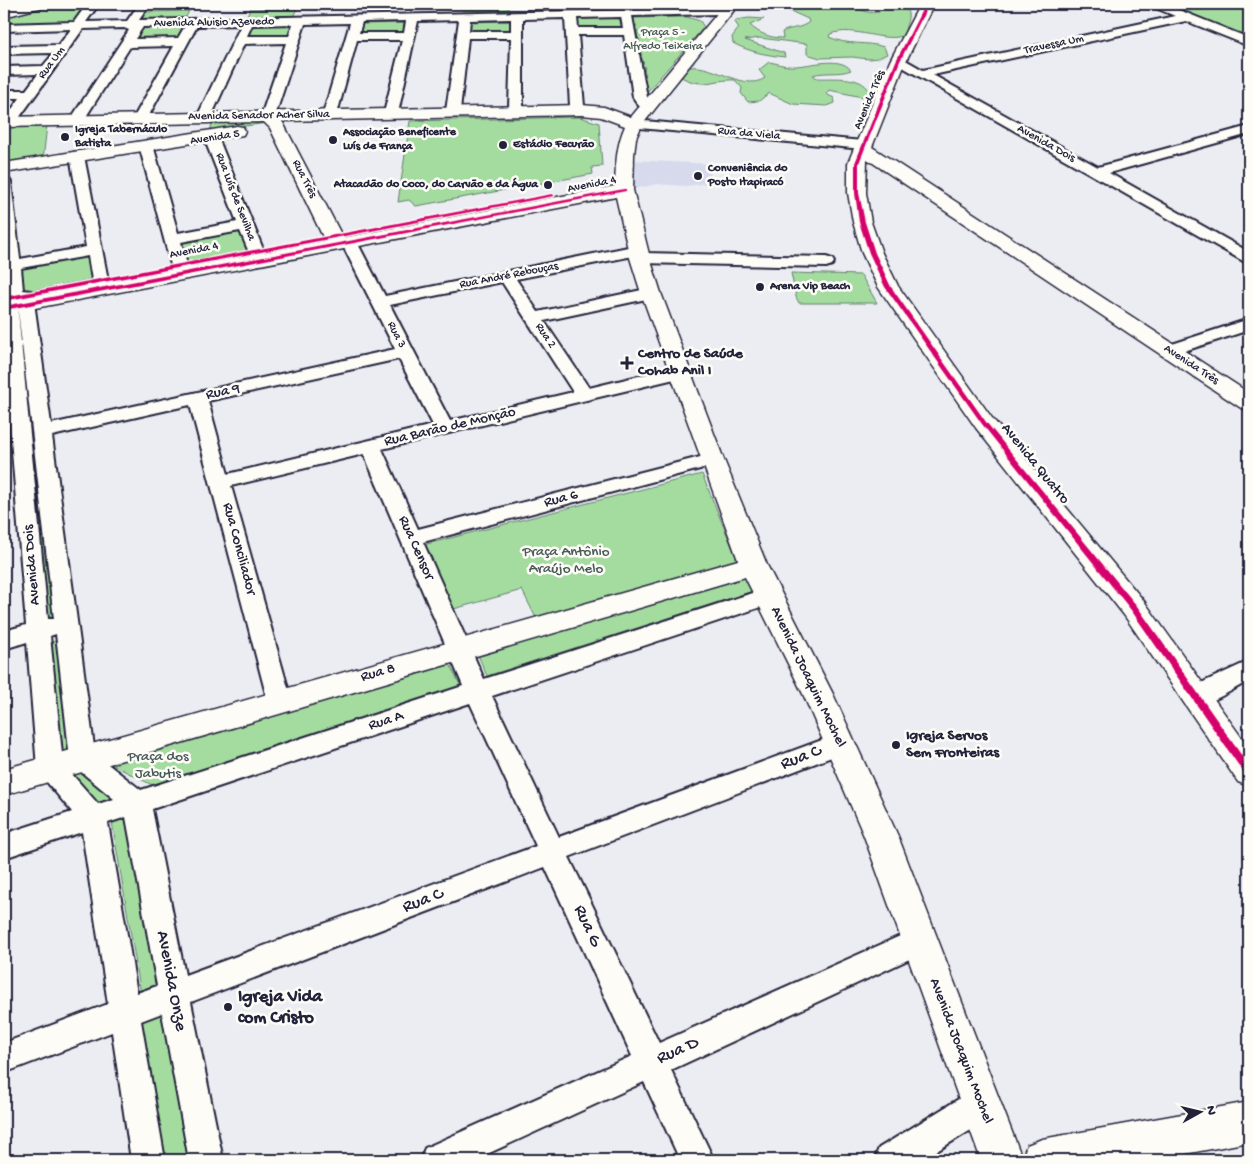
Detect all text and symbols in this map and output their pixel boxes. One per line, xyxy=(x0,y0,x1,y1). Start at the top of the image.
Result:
street label: Avenida Aluisio Azevedo xyxy=(154,15,274,31)
park label: Praça 5 - Alfredo Teixeira xyxy=(623,26,703,54)
street label: Travessa Um xyxy=(1022,32,1086,58)
street label: Rua Um xyxy=(35,44,69,82)
street label: Avenida Três xyxy=(851,68,889,132)
street label: Avenida Senador Acher Silva xyxy=(188,108,330,124)
street label: Avenida Dois xyxy=(1014,122,1078,166)
place label: Igreja Tabernáculo Batista xyxy=(74,123,168,151)
street label: Rua da Viela xyxy=(717,124,781,144)
place label: Associação Beneficente Luís de França xyxy=(342,126,457,154)
street label: Avenida 5 xyxy=(189,127,241,149)
marker: Igreja Tabernáculo Batista xyxy=(59,131,71,143)
marker: Associação Beneficente Luís de França xyxy=(327,134,339,146)
place label: Estádio Fecurão xyxy=(512,138,595,152)
marker: Estádio Fecurão xyxy=(497,139,509,151)
street label: Rua Luís de Sevilha xyxy=(212,151,258,243)
street label: Rua Três xyxy=(288,158,320,201)
place label: Conveniência do Posto Itapiracó xyxy=(707,162,788,190)
marker: Conveniência do Posto Itapiracó xyxy=(692,170,704,182)
street label: Avenida 4 xyxy=(567,173,618,197)
place label: Atacadão do Coco, do Carvão e da Água xyxy=(333,177,539,192)
marker: Atacadão do Coco, do Carvão e da Água xyxy=(542,179,554,191)
street label: Avenida 4 xyxy=(169,239,220,263)
street label: Rua André Rebouças xyxy=(458,259,560,292)
place label: Arena Vip Beach xyxy=(769,280,851,294)
marker: Arena Vip Beach xyxy=(754,281,766,293)
street label: Rua 3 xyxy=(383,320,409,350)
street label: Rua 2 xyxy=(532,321,559,351)
street label: Avenida Três xyxy=(1161,342,1222,388)
place label: Centro de Saúde Cohab Anil I xyxy=(637,345,744,380)
marker: Centro de Saúde Cohab Anil I xyxy=(620,356,634,370)
street label: Rua 9 xyxy=(204,380,242,404)
street label: Rua Barão de Monção xyxy=(383,403,518,451)
street label: Avenida Quatro xyxy=(997,420,1073,508)
street label: Rua 6 xyxy=(542,486,580,512)
street label: Rua Conciliador xyxy=(218,501,260,599)
street label: Rua Censor xyxy=(394,513,439,584)
street label: Avenida Dois xyxy=(19,524,44,606)
park label: Praça Antônio Araújo Melo xyxy=(522,543,610,578)
street label: Avenida Joaquim Mochel xyxy=(766,604,850,750)
street label: Rua 8 xyxy=(359,660,397,686)
street label: Rua A xyxy=(366,707,407,735)
place label: Igreja Servos Sem Fronteiras xyxy=(906,727,1001,762)
marker: Igreja Servos Sem Fronteiras xyxy=(890,739,902,751)
street label: Rua C xyxy=(778,740,825,775)
park label: Praça dos Jabutis xyxy=(127,748,189,783)
street label: Rua C xyxy=(400,883,447,918)
street label: Rua G xyxy=(568,902,606,951)
street label: Avenida Onze xyxy=(151,929,191,1034)
street label: Avenida Joaquim Mochel xyxy=(925,976,997,1126)
place label: Igreja Vida com Cristo xyxy=(238,987,323,1029)
marker: Igreja Vida com Cristo xyxy=(222,1001,234,1013)
street label: Rua D xyxy=(654,1032,703,1070)
north arrow xyxy=(1176,1086,1226,1136)
text: N xyxy=(1201,1105,1219,1116)

